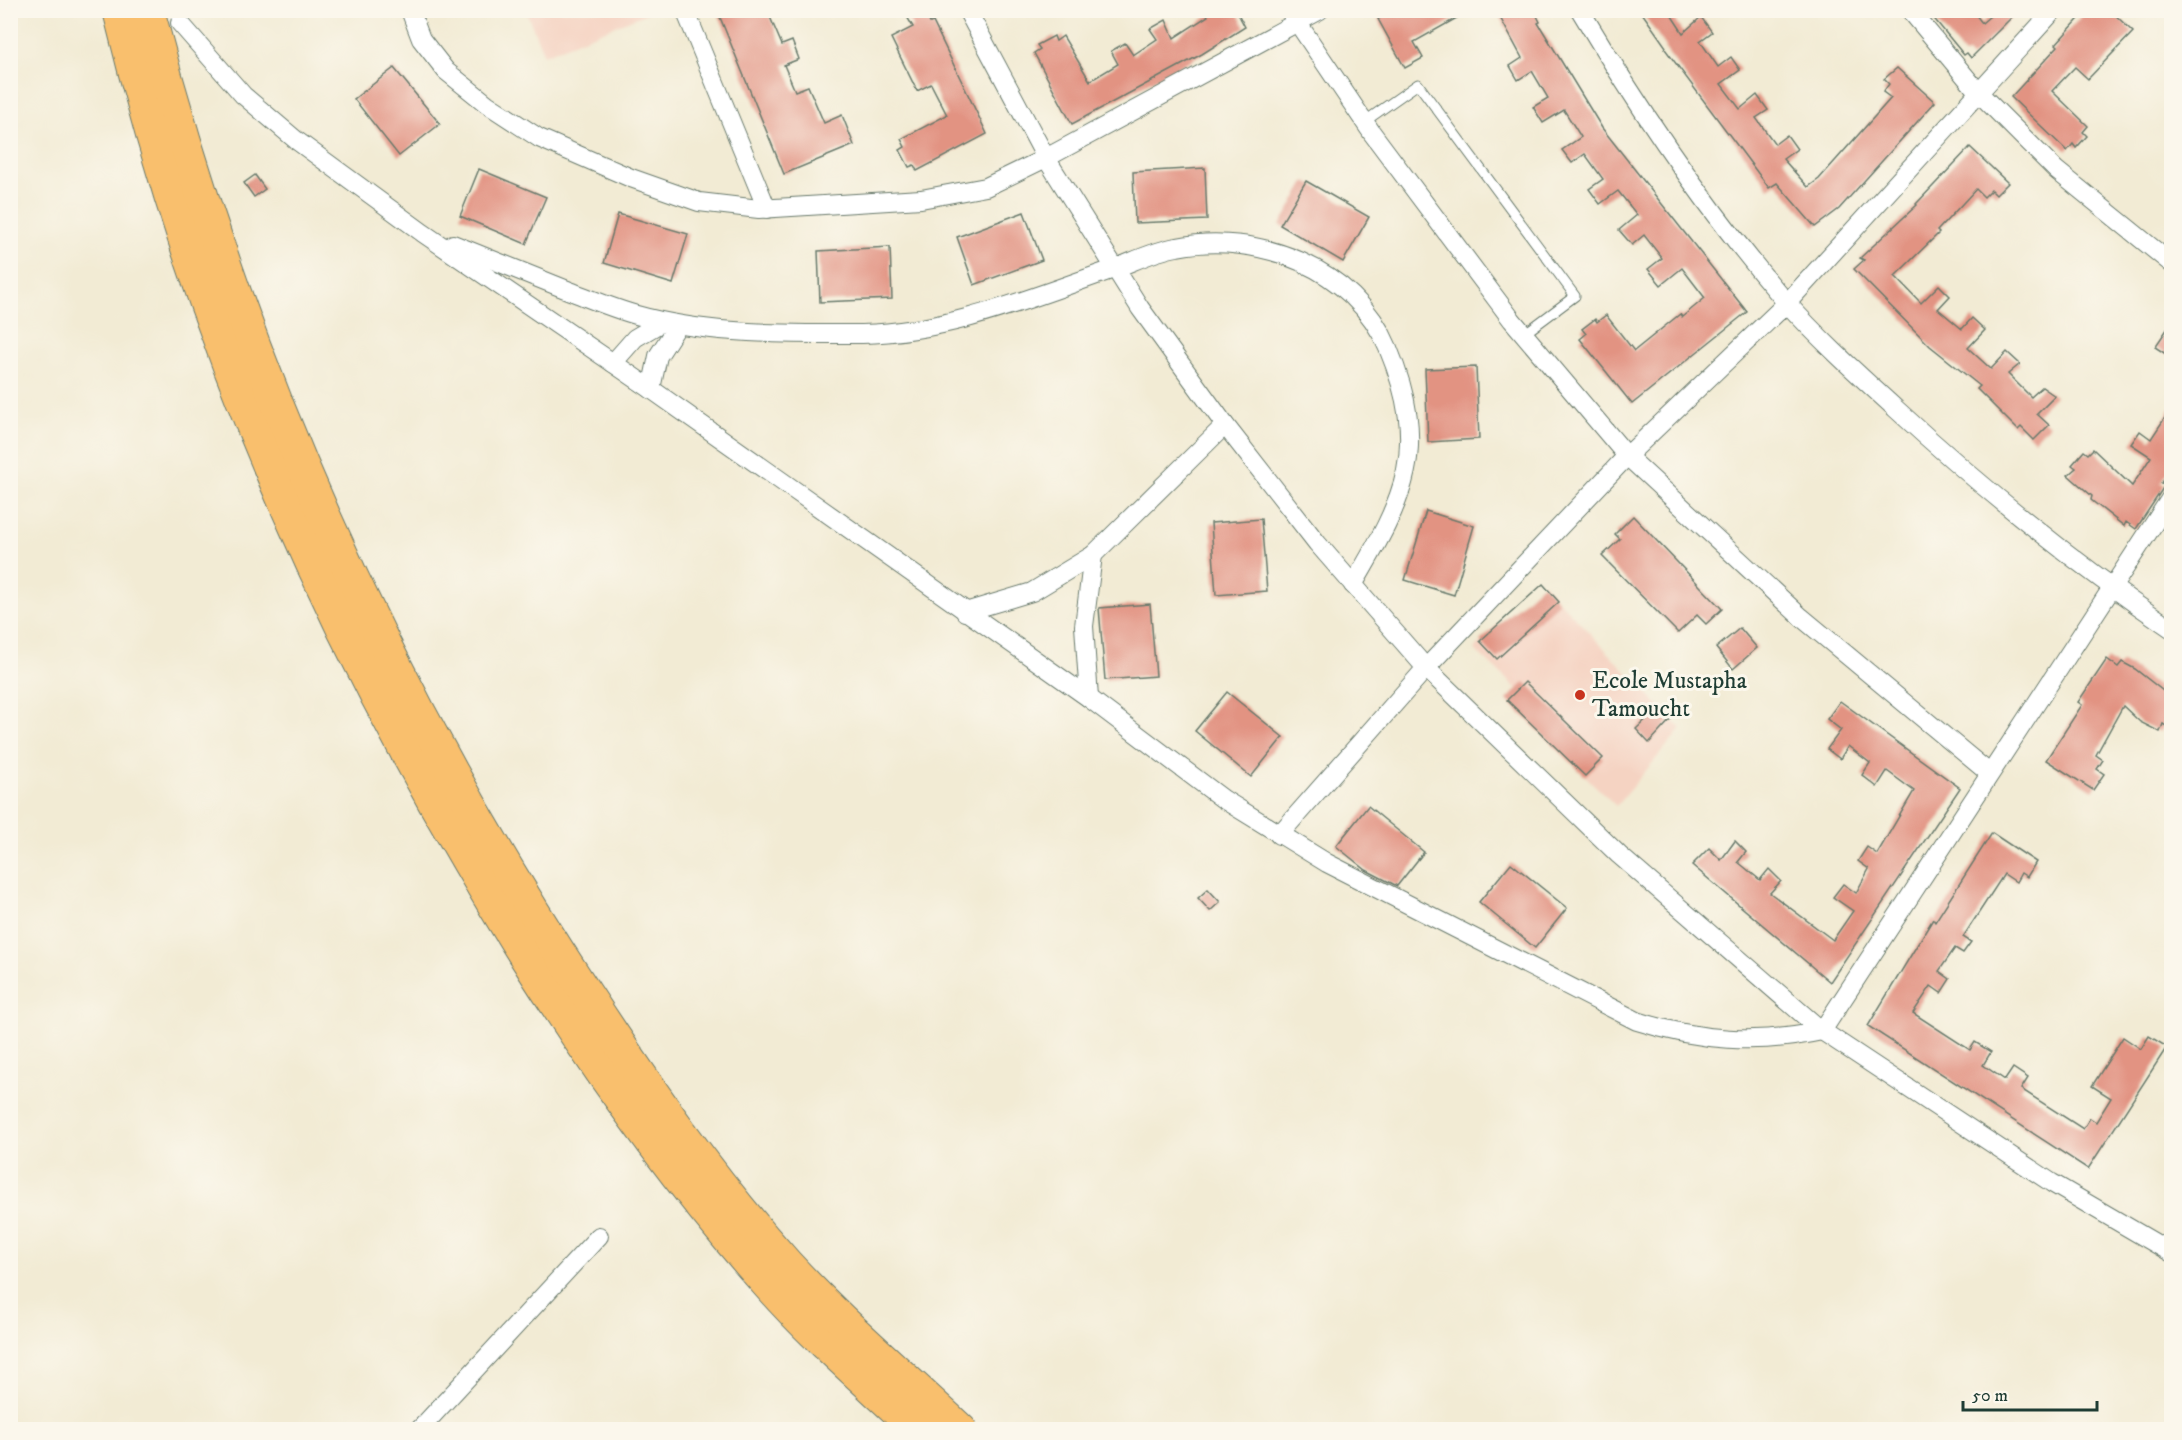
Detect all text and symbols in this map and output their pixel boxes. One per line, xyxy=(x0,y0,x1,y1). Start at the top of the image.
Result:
place label: Ecole Mustapha Tamoucht xyxy=(1592,666,1748,724)
marker: Ecole Mustapha Tamoucht xyxy=(1573,688,1587,702)
scale bar xyxy=(1963,1374,2096,1412)
text: 50 m xyxy=(1972,1385,2008,1407)

